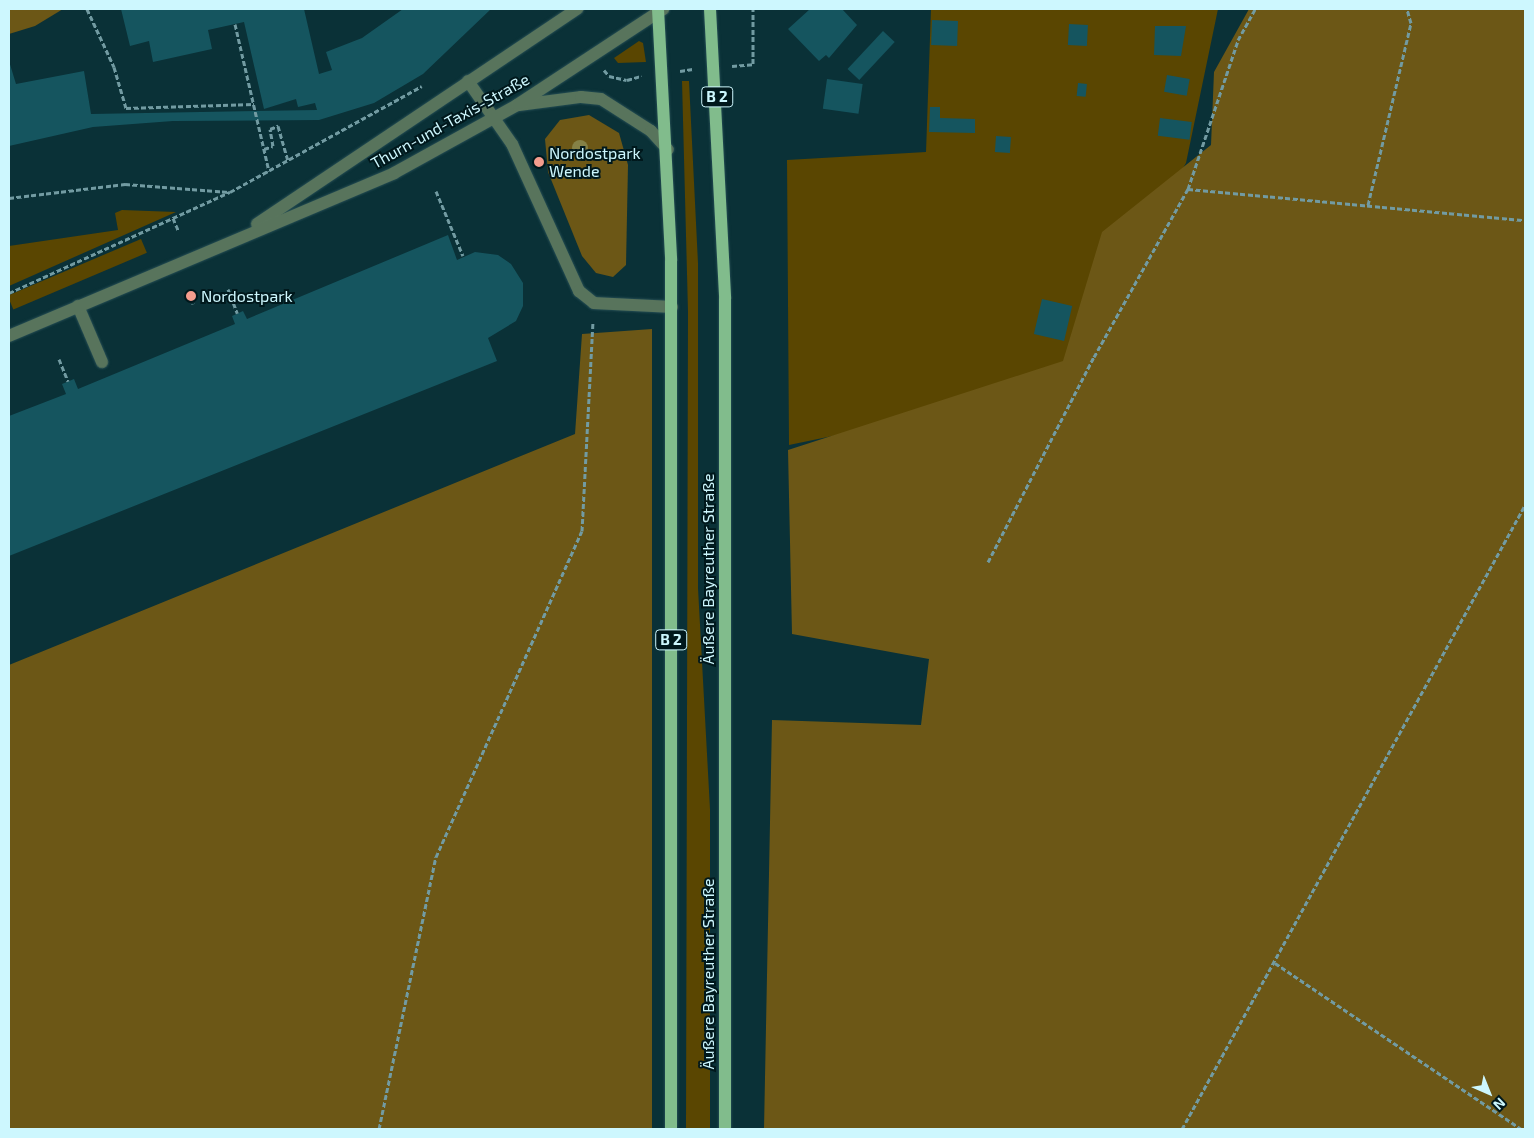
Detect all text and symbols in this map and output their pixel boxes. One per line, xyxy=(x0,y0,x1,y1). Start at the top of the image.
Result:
street label: Thurn-und-Taxis-Straße xyxy=(367,69,533,173)
road number: B 2 xyxy=(701,84,733,110)
place label: Nordostpark Wende xyxy=(549,143,641,181)
marker: Nordostpark Wende xyxy=(533,156,545,168)
place label: Nordostpark xyxy=(201,286,293,306)
marker: Nordostpark xyxy=(185,290,197,302)
street label: Äußere Bayreuther Straße xyxy=(698,473,718,665)
road number: B 2 xyxy=(655,628,687,652)
street label: Äußere Bayreuther Straße xyxy=(698,878,718,1070)
north arrow xyxy=(1464,1068,1514,1118)
text: N xyxy=(1490,1095,1509,1114)

